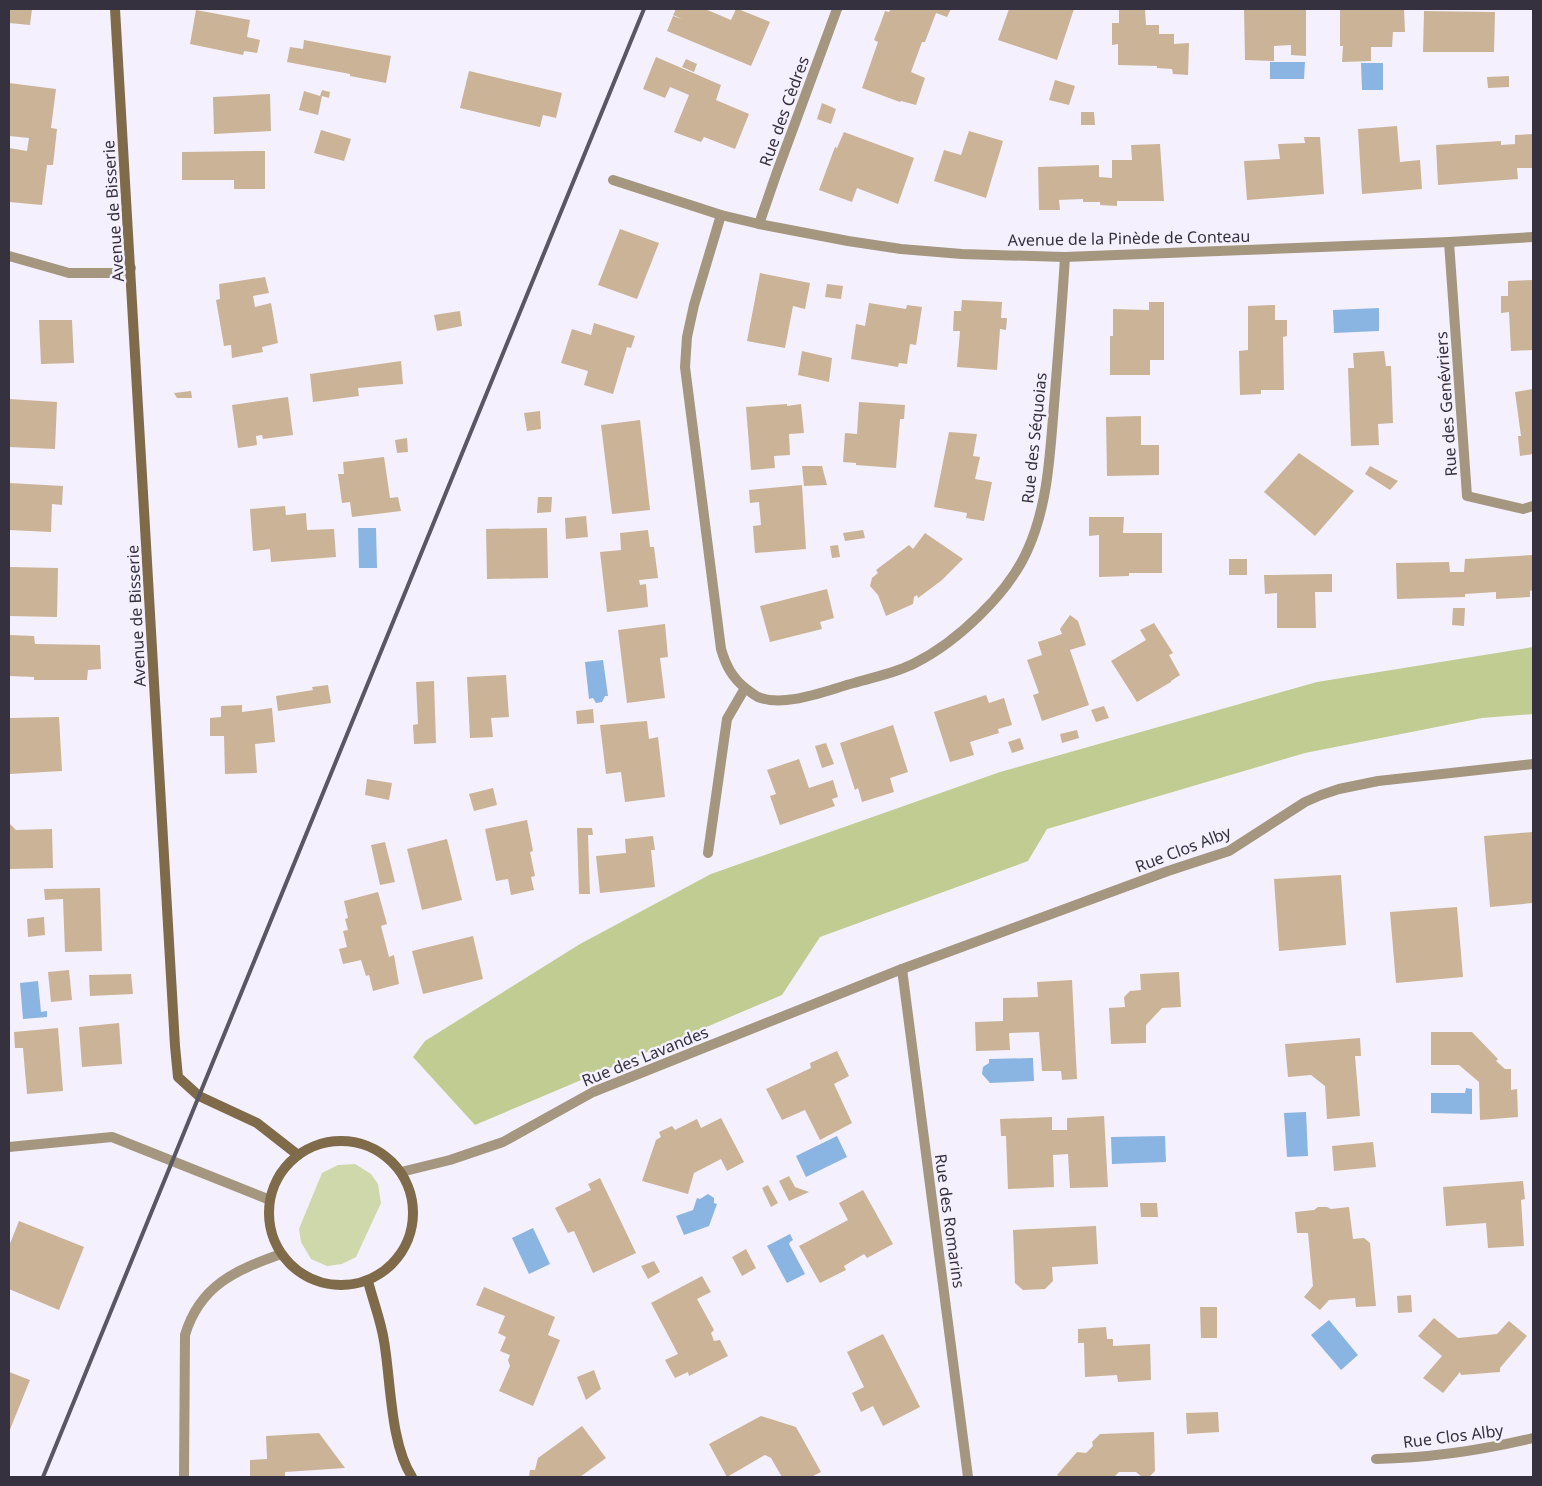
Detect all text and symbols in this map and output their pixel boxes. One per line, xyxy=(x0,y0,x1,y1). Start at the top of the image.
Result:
street label: Rue des Cèdres xyxy=(754,53,814,169)
street label: Avenue de Bisserie xyxy=(97,139,129,283)
street label: Avenue de la Pinède de Conteau xyxy=(1007,225,1251,251)
street label: Rue des Genévriers xyxy=(1430,331,1462,477)
street label: Rue des Séquoias xyxy=(1016,371,1052,505)
street label: Avenue de Bisserie xyxy=(121,545,151,687)
street label: Rue Clos Alby xyxy=(1132,820,1235,877)
street label: Rue des Lavandes xyxy=(578,1021,712,1091)
street label: Rue des Romarins xyxy=(930,1152,970,1290)
street label: Rue Clos Alby xyxy=(1402,1419,1505,1453)

